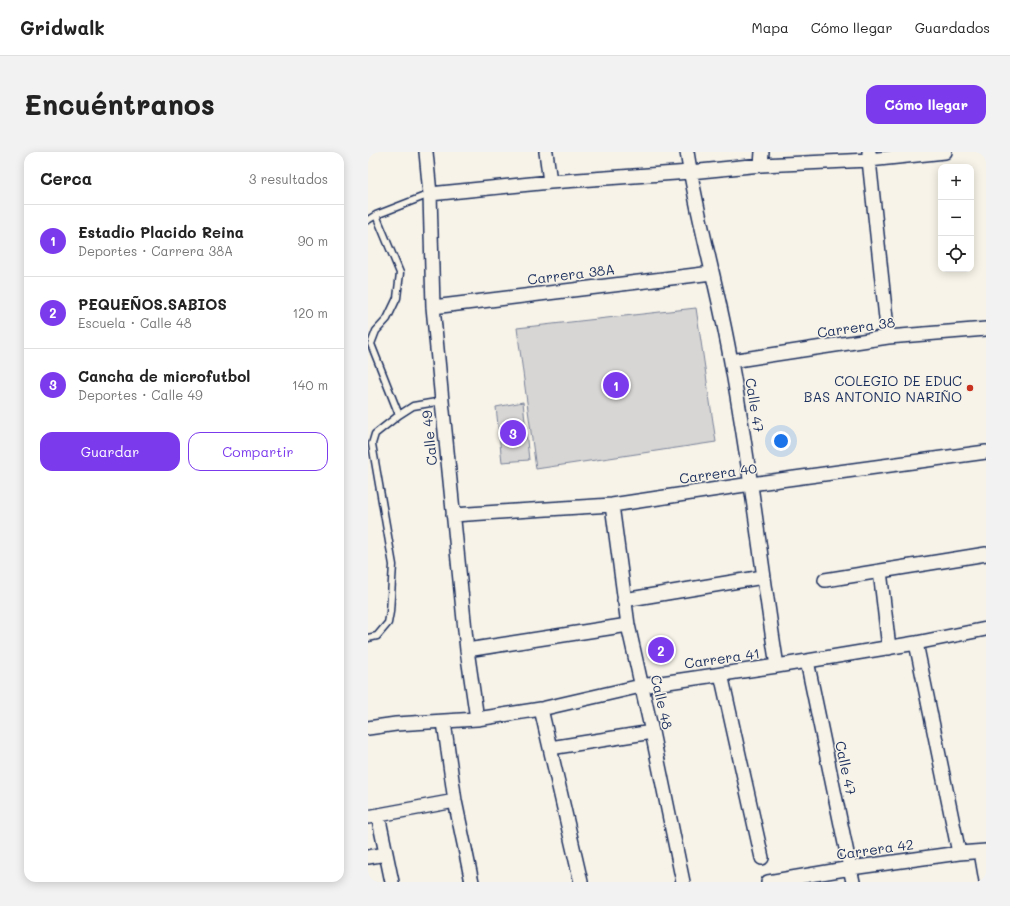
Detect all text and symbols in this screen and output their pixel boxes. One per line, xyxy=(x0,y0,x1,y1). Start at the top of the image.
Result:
text: Gridwalk xyxy=(20,15,105,40)
text: Mapa xyxy=(752,18,789,37)
text: Cómo llegar xyxy=(811,18,893,37)
text: Guardados xyxy=(915,18,990,37)
button: Cómo llegar xyxy=(866,85,986,124)
text: Encuéntranos xyxy=(24,86,215,122)
map controls xyxy=(938,164,974,272)
button: + xyxy=(938,164,974,200)
text: Cerca xyxy=(40,167,92,189)
text: 3 resultados xyxy=(249,170,328,187)
button: − xyxy=(938,200,974,236)
text: Estadio Placido Reina xyxy=(78,222,244,242)
text: 1 xyxy=(50,232,56,249)
text: 90 m xyxy=(298,232,328,249)
button: locate xyxy=(938,236,974,272)
text: Deportes · Carrera 38A xyxy=(78,242,233,259)
street label: Carrera 38A xyxy=(526,259,616,289)
text: PEQUEÑOS.SABIOS xyxy=(78,294,227,314)
text: 2 xyxy=(49,304,57,321)
text: 120 m xyxy=(292,304,328,321)
street label: Carrera 38 xyxy=(816,312,896,342)
text: Escuela · Calle 48 xyxy=(78,314,192,331)
text: Cancha de microfutbol xyxy=(78,366,250,386)
pin: 1 xyxy=(603,370,629,400)
place label: COLEGIO DE EDUC BAS ANTONIO NARIÑO xyxy=(804,371,962,406)
text: 3 xyxy=(49,376,57,393)
text: 140 m xyxy=(292,376,328,393)
street label: Calle 47 xyxy=(741,376,769,434)
marker: COLEGIO DE EDUC BAS ANTONIO NARIÑO xyxy=(965,383,975,393)
text: Deportes · Calle 49 xyxy=(78,386,203,403)
street label: Calle 49 xyxy=(417,409,441,467)
pin: 3 xyxy=(500,418,526,448)
your location xyxy=(771,431,791,451)
button: Guardar xyxy=(40,432,180,471)
button: Compartir xyxy=(188,432,328,471)
street label: Carrera 40 xyxy=(678,458,759,488)
pin: 2 xyxy=(648,635,674,665)
street label: Carrera 41 xyxy=(683,643,761,673)
street label: Calle 48 xyxy=(646,673,678,731)
street label: Calle 47 xyxy=(831,739,861,797)
street label: Carrera 42 xyxy=(835,834,915,864)

